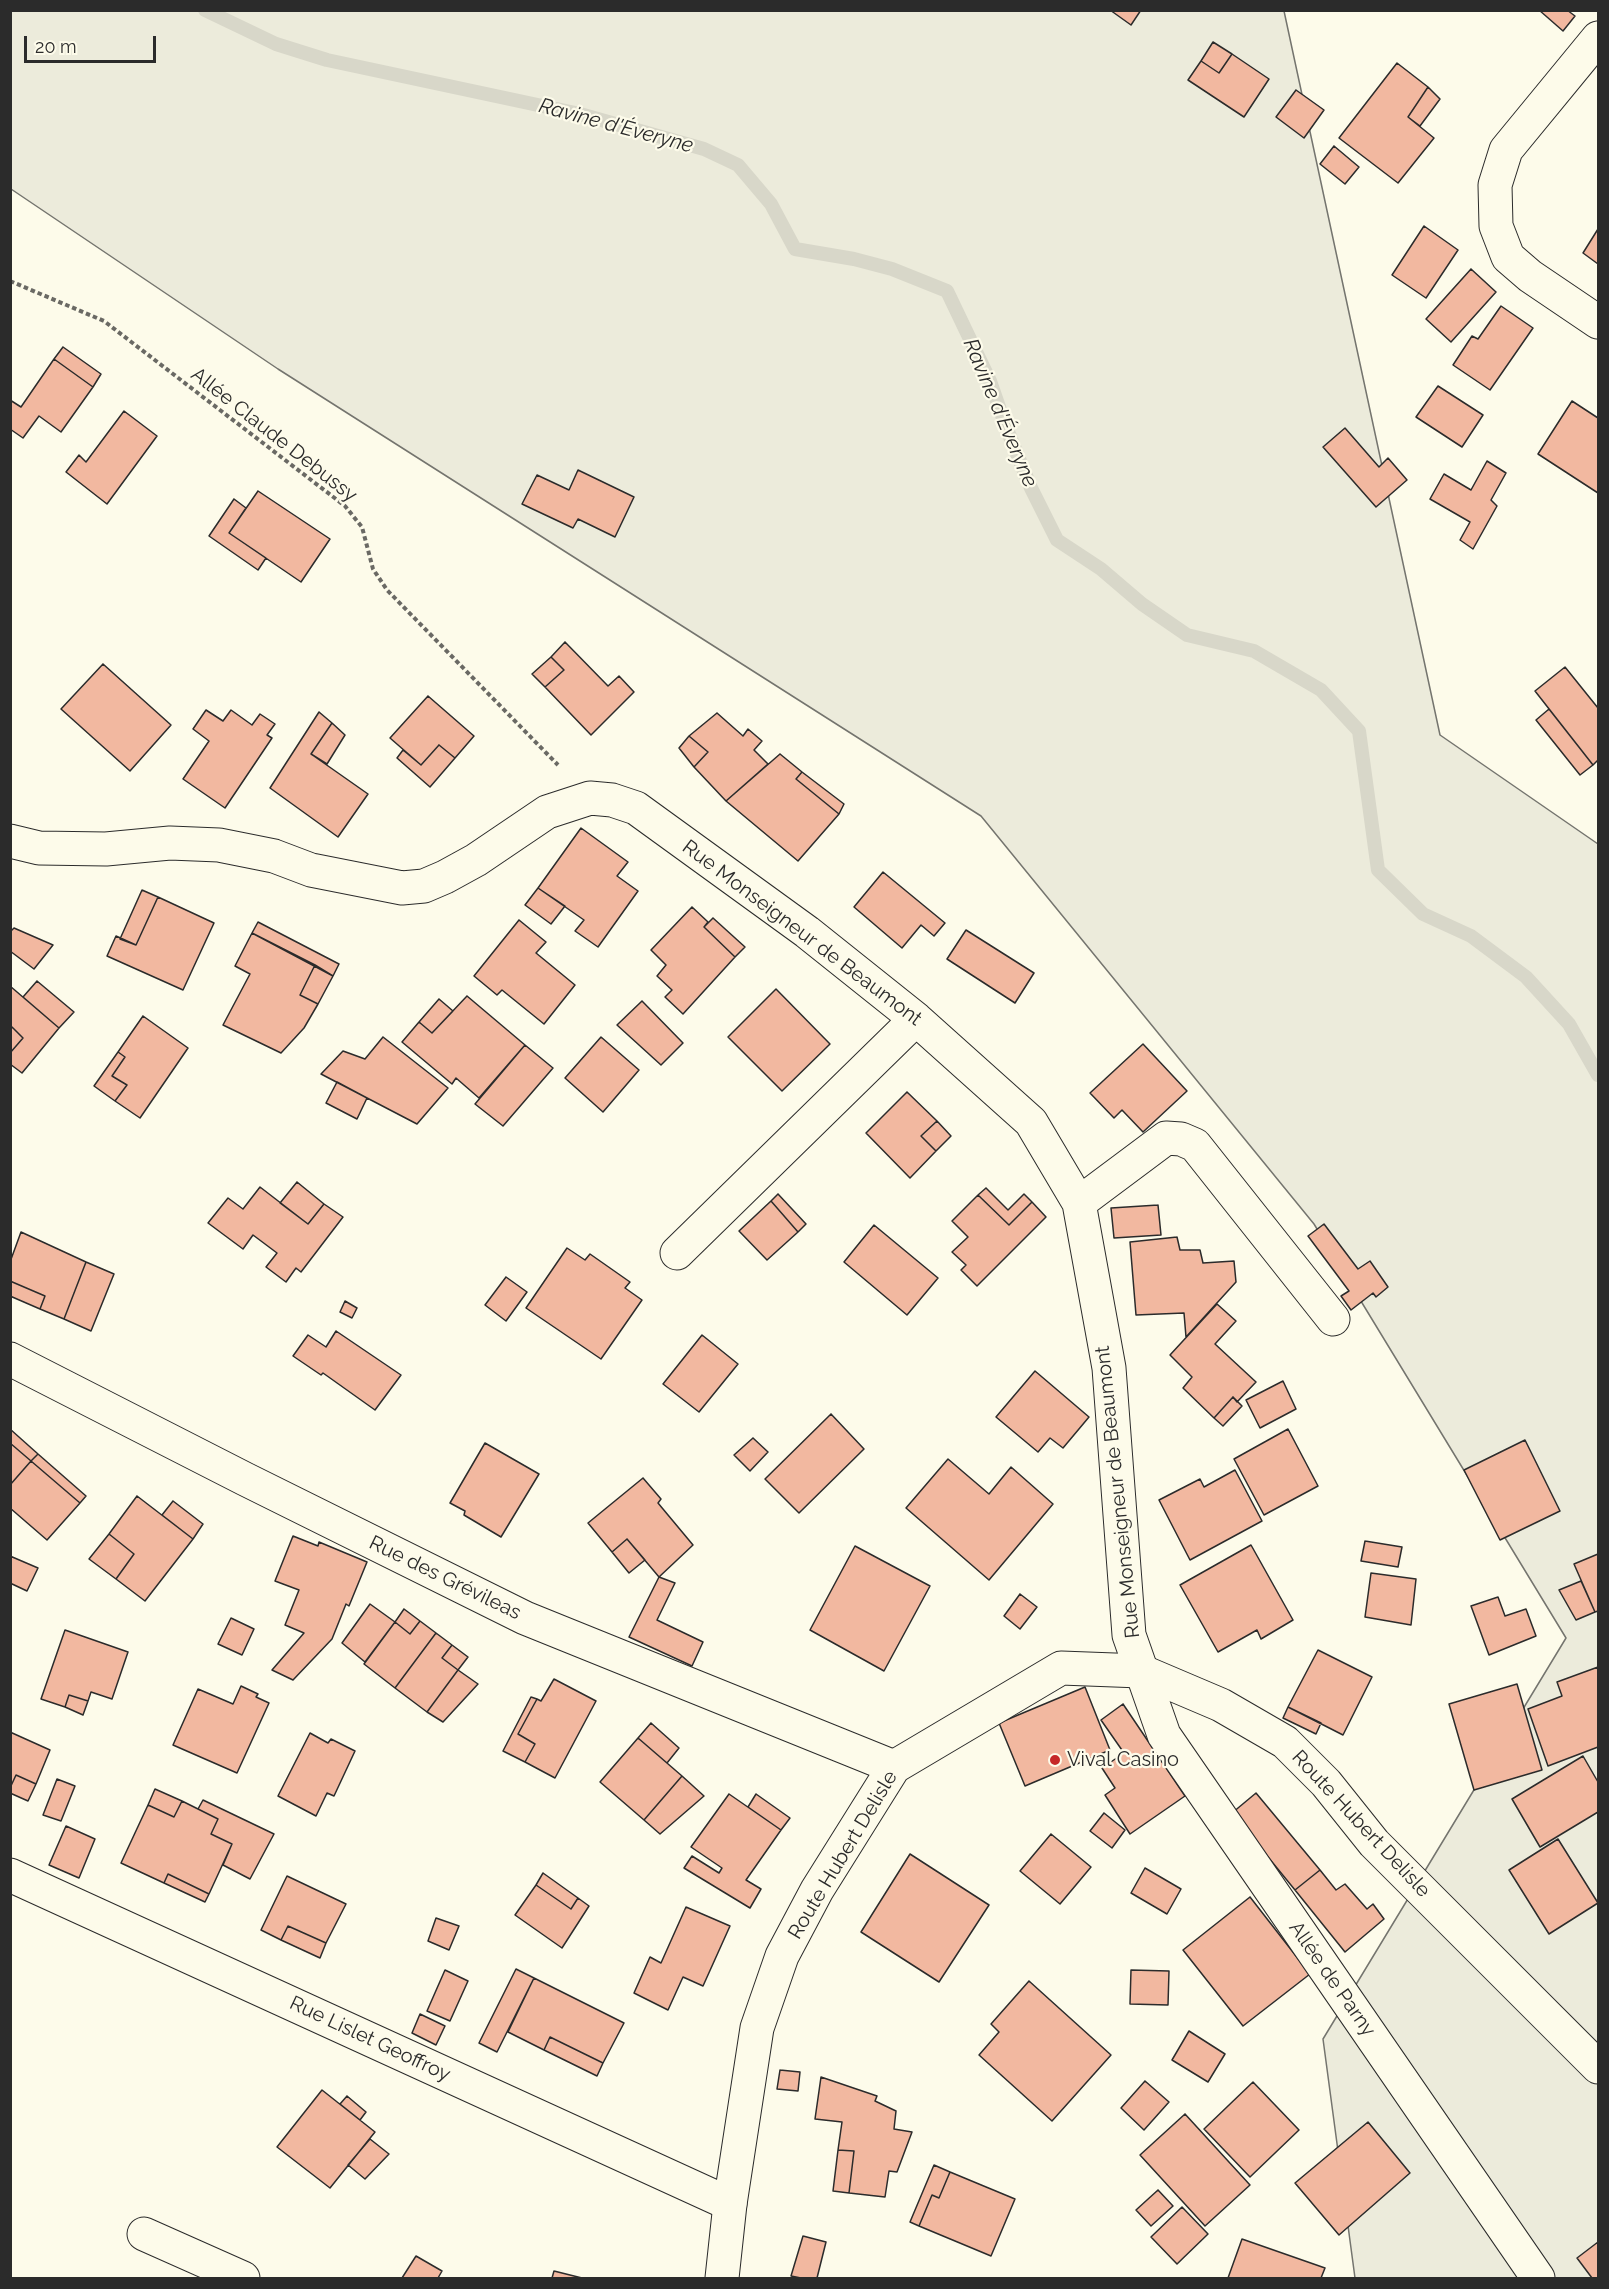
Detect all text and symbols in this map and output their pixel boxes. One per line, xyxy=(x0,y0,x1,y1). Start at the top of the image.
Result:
scale bar xyxy=(27,24,159,62)
text: 20 m xyxy=(35,36,77,57)
water label: Ravine d'Éveryne xyxy=(536,93,696,159)
water label: Ravine d'Éveryne xyxy=(957,335,1043,491)
street label: Allée Claude Debussy xyxy=(186,363,362,507)
street label: Rue Monseigneur de Beaumont xyxy=(677,835,927,1031)
street label: Rue Monseigneur de Beaumont xyxy=(1091,1345,1145,1639)
street label: Rue des Grévileas xyxy=(365,1531,525,1625)
street label: Route Hubert Delisle xyxy=(1287,1746,1435,1902)
place label: Vival Casino xyxy=(1067,1748,1179,1772)
marker: Vival Casino xyxy=(1048,1753,1062,1767)
street label: Route Hubert Delisle xyxy=(783,1766,903,1944)
street label: Allée de Parny xyxy=(1284,1917,1380,2041)
street label: Rue Lislet Geoffroy xyxy=(286,1991,454,2087)

